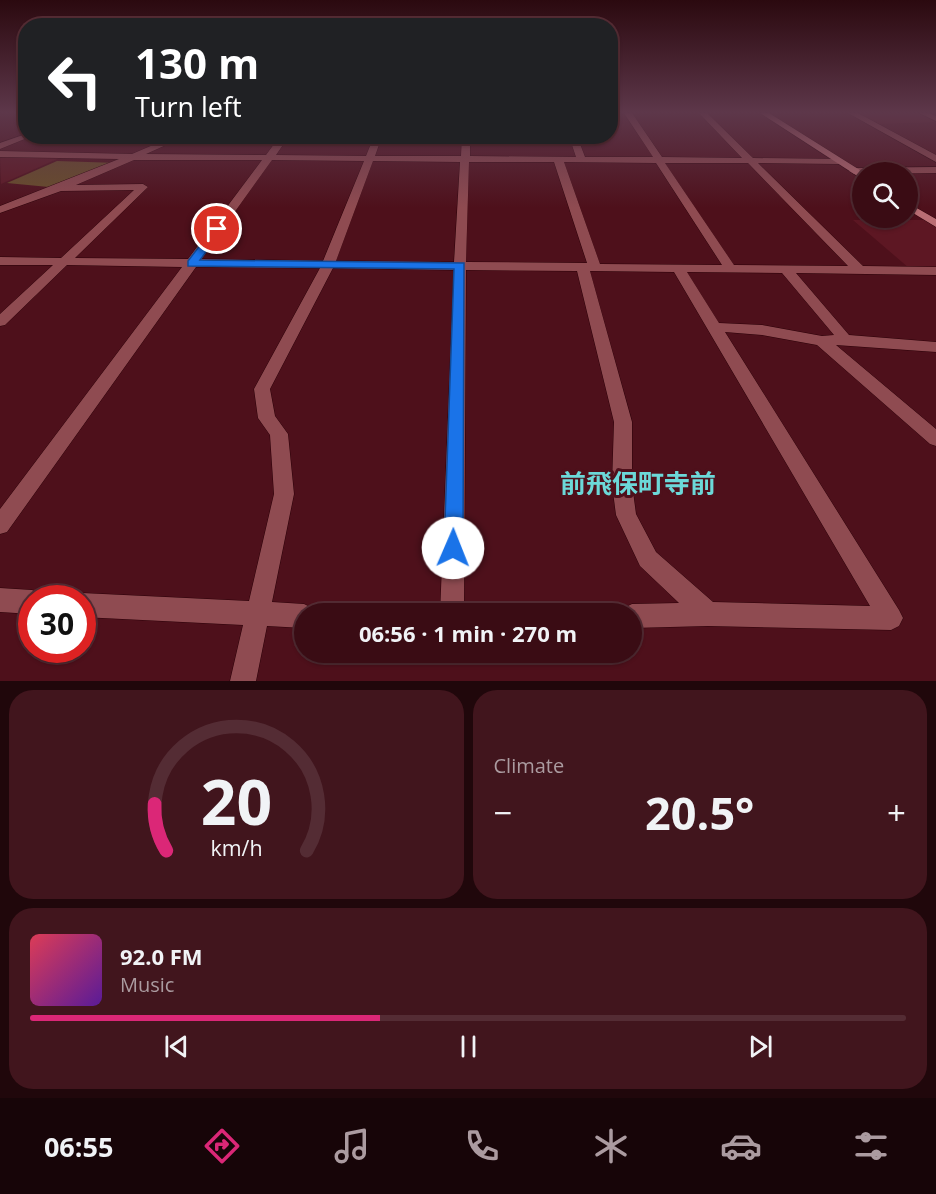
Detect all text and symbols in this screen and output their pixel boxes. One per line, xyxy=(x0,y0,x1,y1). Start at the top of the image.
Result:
text: 130 m xyxy=(135,34,259,91)
icon: left xyxy=(36,42,114,120)
text: Turn left xyxy=(135,88,242,125)
map controls xyxy=(852,162,918,228)
button: search xyxy=(852,162,918,228)
pin xyxy=(191,203,242,254)
icon: arrive xyxy=(200,212,233,245)
district label: 前飛保町寺前 xyxy=(560,465,716,501)
position arrow xyxy=(421,516,485,580)
speed limit sign: 30 xyxy=(18,585,96,663)
text: 06:56 · 1 min · 270 m xyxy=(359,618,577,648)
text: Climate xyxy=(494,752,564,779)
text: 20 xyxy=(201,758,272,843)
text: 20.5° xyxy=(645,782,754,843)
text: − xyxy=(494,790,512,835)
text: + xyxy=(887,790,906,835)
text: km/h xyxy=(210,834,262,863)
text: 92.0 FM xyxy=(120,941,203,971)
text: Music xyxy=(120,971,174,998)
icon: previous xyxy=(160,1030,193,1063)
icon: pause xyxy=(452,1030,485,1063)
icon: next xyxy=(744,1030,777,1063)
icon: directions xyxy=(201,1125,243,1167)
icon: music xyxy=(331,1125,373,1167)
icon: phone xyxy=(461,1125,503,1167)
icon: climate xyxy=(590,1125,632,1167)
icon: car xyxy=(720,1125,762,1167)
icon: filters xyxy=(850,1125,892,1167)
text: 06:55 xyxy=(44,1128,113,1165)

